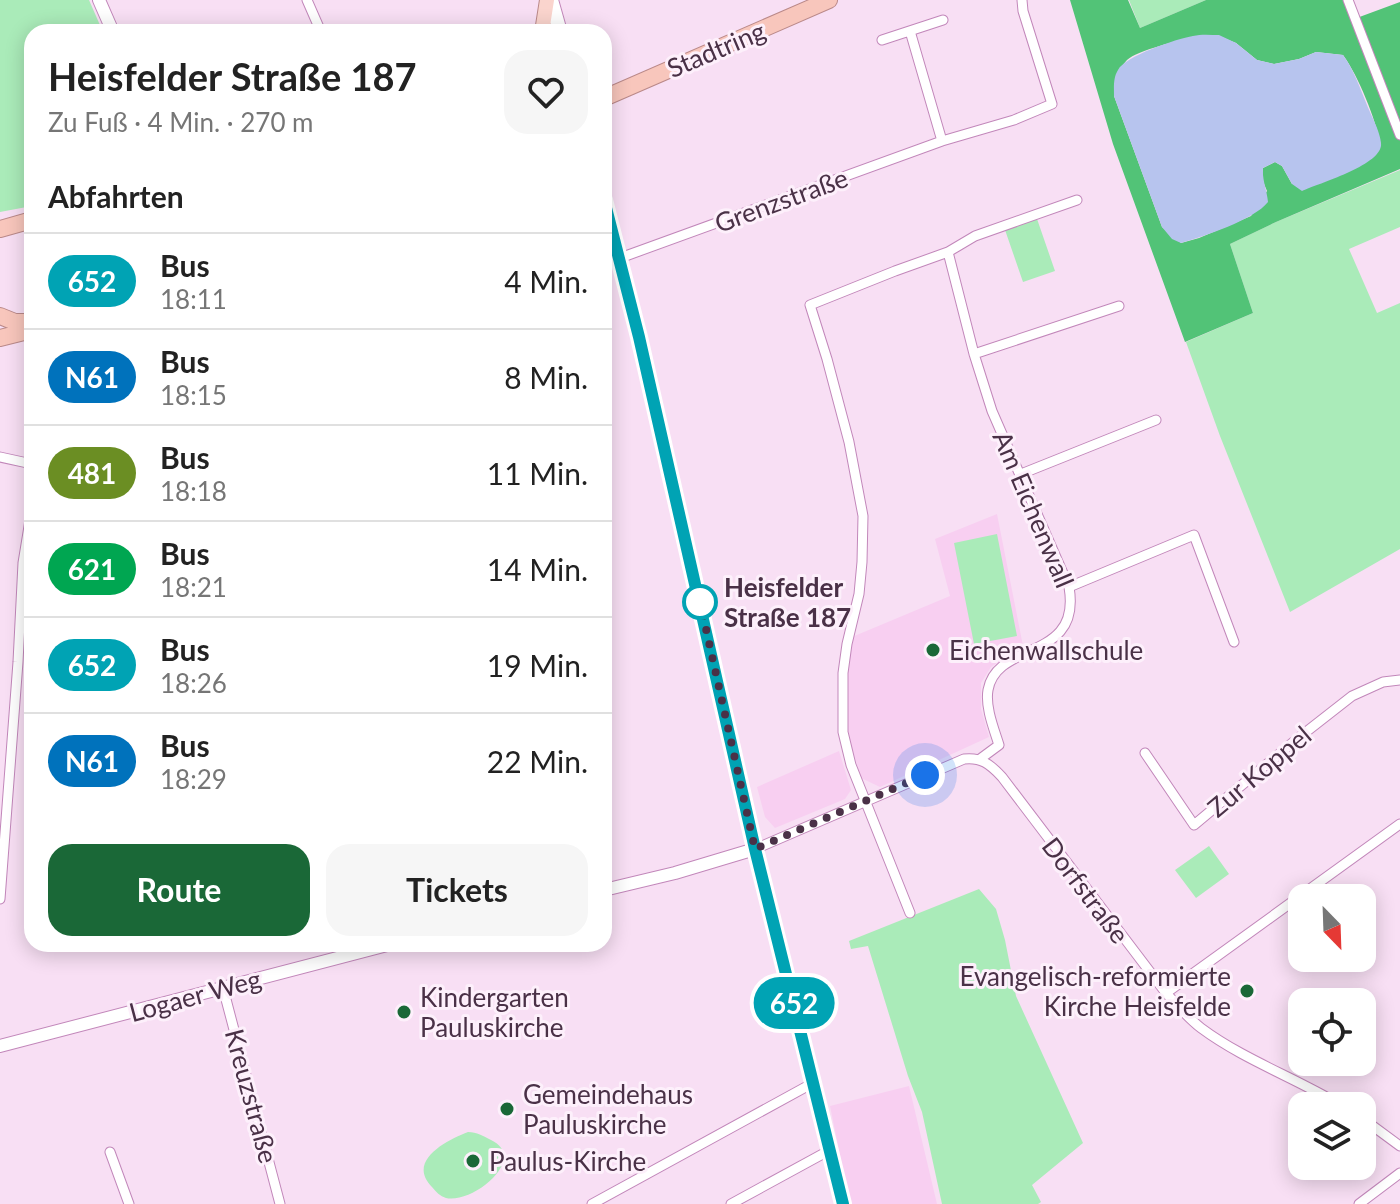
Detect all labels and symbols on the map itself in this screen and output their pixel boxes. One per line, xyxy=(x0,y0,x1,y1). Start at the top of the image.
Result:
street label: Stadtring xyxy=(662,14,770,84)
street label: Grenzstraße xyxy=(710,161,852,239)
street label: Am Eichenwall xyxy=(987,426,1081,592)
place label: Heisfelder Straße 187 xyxy=(724,571,851,633)
marker: Heisfelder Straße 187 xyxy=(683,585,717,619)
place label: Eichenwallschule xyxy=(949,634,1143,666)
marker: Eichenwallschule xyxy=(924,641,942,659)
street label: Zur Koppel xyxy=(1201,719,1317,823)
your location xyxy=(905,755,945,795)
street label: Dorfstraße xyxy=(1036,831,1136,949)
north arrow xyxy=(1288,884,1376,972)
place label: Evangelisch-reformierte Kirche Heisfelde xyxy=(960,960,1231,1022)
street label: Logaer Weg xyxy=(126,962,264,1028)
line badge: 652 xyxy=(748,977,840,1029)
place label: Kindergarten Pauluskirche xyxy=(420,981,569,1043)
marker: Evangelisch-reformierte Kirche Heisfelde xyxy=(1238,982,1256,1000)
marker: Kindergarten Pauluskirche xyxy=(395,1003,413,1021)
street label: Kreuzstraße xyxy=(219,1025,285,1167)
place label: Gemeindehaus Pauluskirche xyxy=(523,1078,693,1140)
marker: Gemeindehaus Pauluskirche xyxy=(498,1100,516,1118)
place label: Paulus-Kirche xyxy=(489,1145,646,1177)
marker: Paulus-Kirche xyxy=(464,1152,482,1170)

